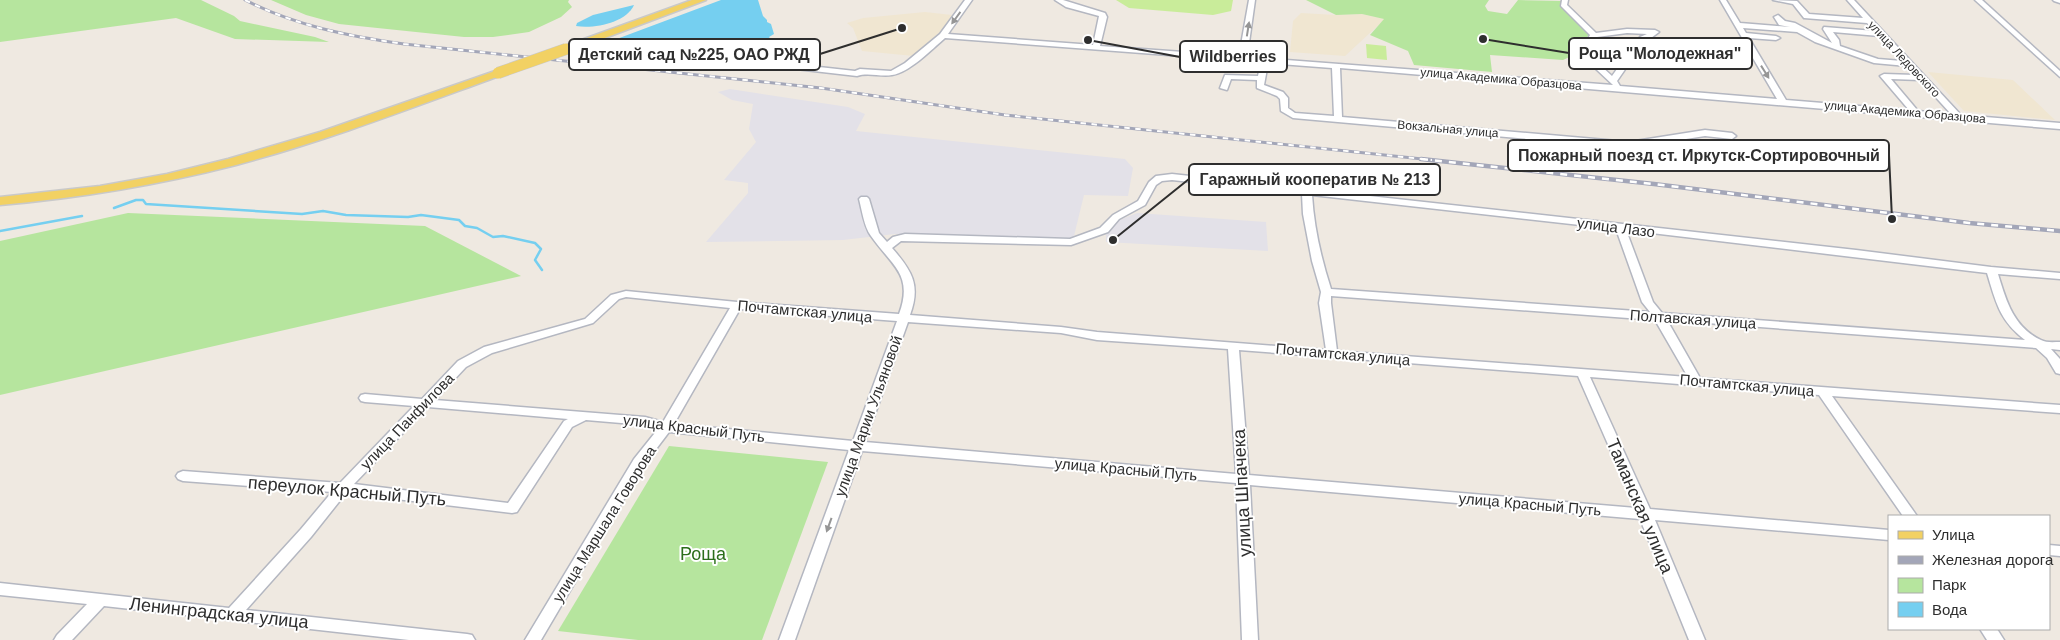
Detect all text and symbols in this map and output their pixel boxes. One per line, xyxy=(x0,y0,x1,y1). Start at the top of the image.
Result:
one-way arrow xyxy=(951,11,961,25)
street label: улица Ледовского xyxy=(1865,18,1943,100)
one-way arrow xyxy=(1244,21,1252,37)
callout: Роща "Молодежная" xyxy=(1569,38,1752,69)
callout: Детский сад №225, ОАО РЖД xyxy=(569,39,820,70)
callout: Wildberries xyxy=(1180,41,1287,72)
text: Роща "Молодежная" xyxy=(1579,45,1741,62)
text: Детский сад №225, ОАО РЖД xyxy=(578,46,810,63)
text: Wildberries xyxy=(1190,48,1277,65)
street label: улица Академика Образцова xyxy=(1420,65,1583,93)
one-way arrow xyxy=(1760,66,1770,79)
street label: улица Академика Образцова xyxy=(1824,98,1987,126)
street label: Вокзальная улица xyxy=(1397,118,1500,140)
callout: Пожарный поезд ст. Иркутск-Сортировочный xyxy=(1508,140,1889,171)
text: Пожарный поезд ст. Иркутск-Сортировочный xyxy=(1518,147,1880,164)
callout: Гаражный кооператив № 213 xyxy=(1189,164,1440,195)
text: Гаражный кооператив № 213 xyxy=(1200,171,1431,188)
street label: улица Лазо xyxy=(1576,214,1656,240)
street label: Почтамтская улица xyxy=(737,297,874,325)
street label: Полтавская улица xyxy=(1629,306,1757,332)
street label: улица Марии Ульяновой xyxy=(831,333,905,499)
street label: Почтамтская улица xyxy=(1275,340,1412,368)
street label: улица Панфилова xyxy=(357,369,458,473)
street label: Почтамтская улица xyxy=(1679,371,1816,399)
street label: улица Красный Путь xyxy=(622,411,766,445)
street label: улица Шпачека xyxy=(1229,428,1255,557)
street label: Таманская улица xyxy=(1603,436,1678,577)
street label: улица Маршала Говорова xyxy=(549,442,659,605)
street label: улица Красный Путь xyxy=(1054,454,1198,484)
street label: переулок Красный Путь xyxy=(247,472,447,510)
street label: улица Красный Путь xyxy=(1458,489,1602,519)
legend xyxy=(1888,515,2050,630)
one-way arrow xyxy=(825,517,832,532)
text: Улица xyxy=(1932,526,1975,543)
park label: Роща xyxy=(680,544,727,564)
text: Железная дорога xyxy=(1932,551,2054,568)
text: Парк xyxy=(1932,576,1966,593)
street label: Ленинградская улица xyxy=(128,594,311,632)
text: Вода xyxy=(1932,601,1968,618)

